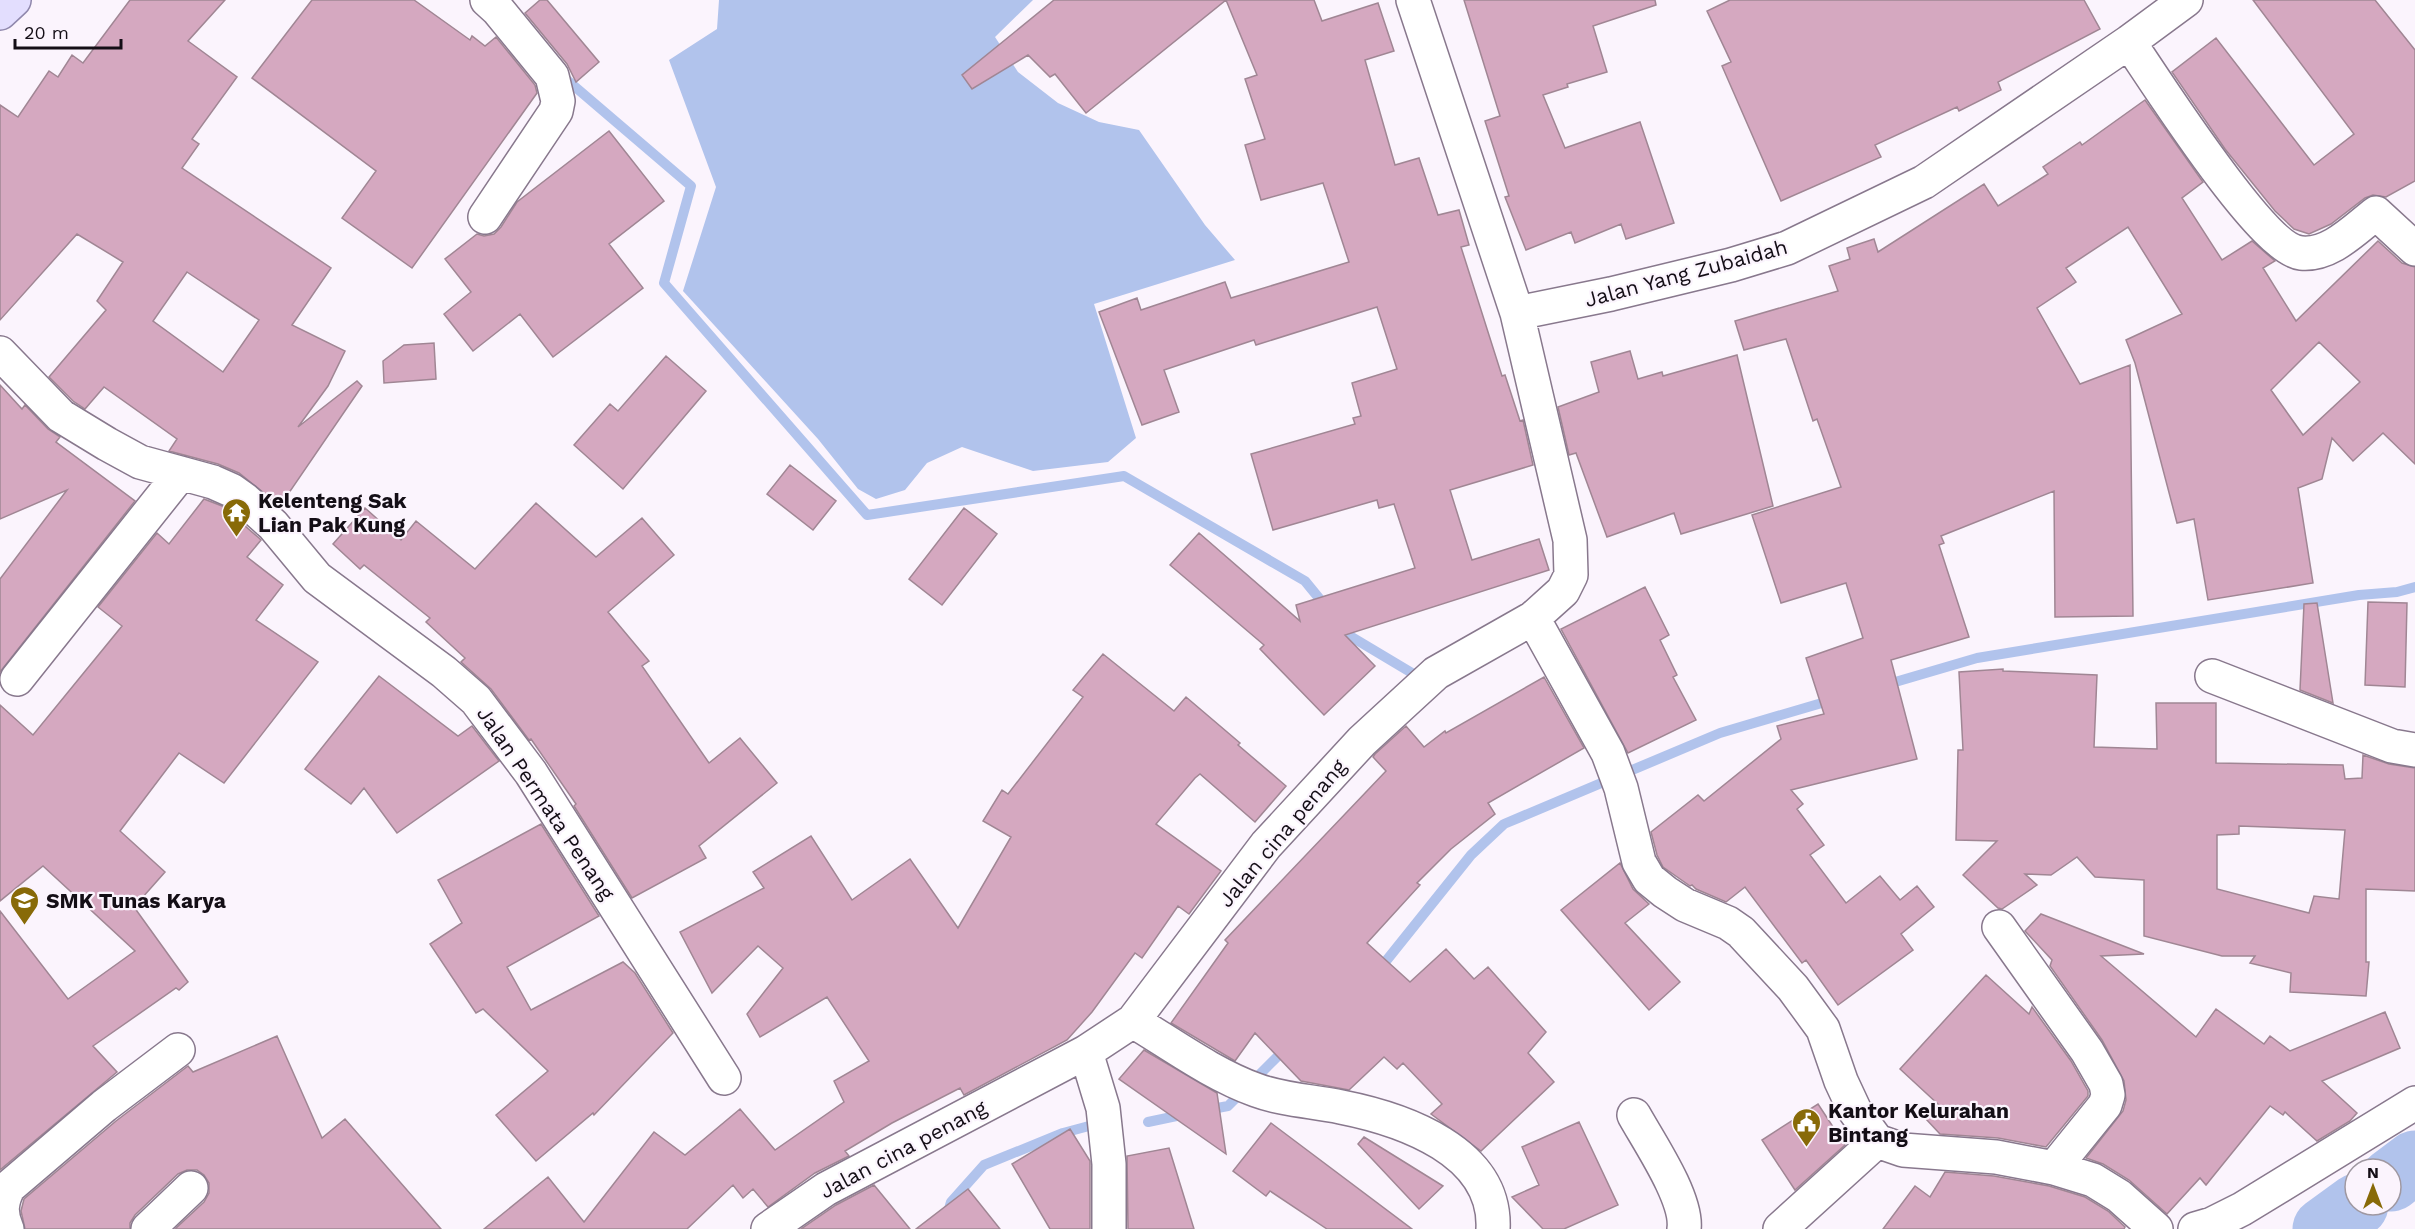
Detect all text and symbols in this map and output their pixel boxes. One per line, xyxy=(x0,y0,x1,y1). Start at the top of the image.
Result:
scale bar xyxy=(15,12,122,50)
text: 20 m xyxy=(24,22,69,43)
street label: Jalan Yang Zubaidah xyxy=(1582,234,1790,312)
place label: Kelenteng Sak Lian Pak Kung xyxy=(258,488,408,537)
temple icon: Kelenteng Sak Lian Pak Kung xyxy=(221,496,253,538)
street label: Jalan Permata Penang xyxy=(472,702,621,905)
street label: Jalan cina penang xyxy=(1213,753,1352,912)
school or university icon: SMK Tunas Karya xyxy=(9,884,41,926)
place label: SMK Tunas Karya xyxy=(46,888,227,913)
street label: Jalan cina penang xyxy=(815,1094,991,1203)
place label: Kantor Kelurahan Bintang xyxy=(1828,1098,2009,1147)
public building icon: Kantor Kelurahan Bintang xyxy=(1791,1106,1823,1148)
north arrow xyxy=(2343,1157,2403,1217)
text: N xyxy=(2367,1163,2379,1182)

